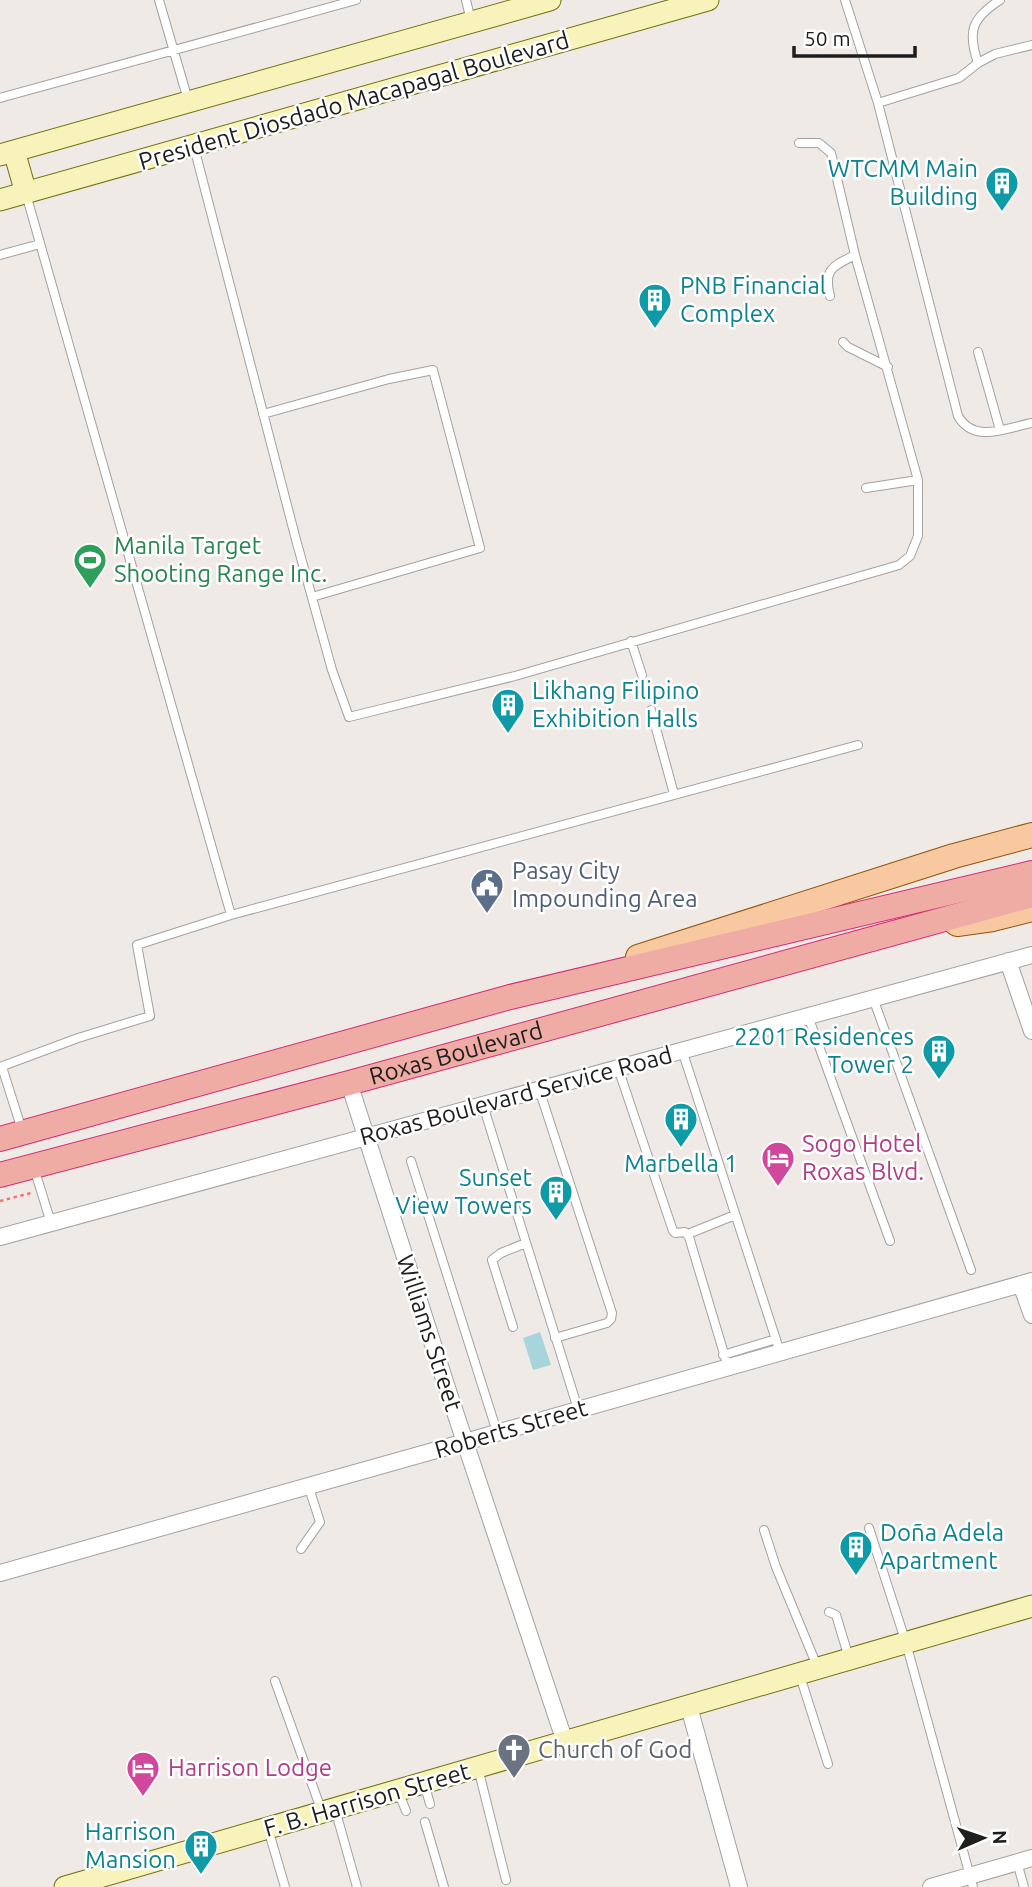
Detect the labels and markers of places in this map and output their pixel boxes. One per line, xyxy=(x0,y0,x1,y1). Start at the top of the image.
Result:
place label: WTCMM Main Building xyxy=(828,155,978,210)
building icon: WTCMM Main Building xyxy=(983,164,1021,213)
place label: PNB Financial Complex xyxy=(680,272,826,327)
building icon: PNB Financial Complex xyxy=(636,281,674,330)
place label: Manila Target Shooting Range Inc. xyxy=(114,532,327,587)
sports icon: Manila Target Shooting Range Inc. xyxy=(71,541,109,590)
place label: Likhang Filipino Exhibition Halls xyxy=(532,677,699,732)
building icon: Likhang Filipino Exhibition Halls xyxy=(489,686,527,735)
place label: Pasay City Impounding Area xyxy=(512,857,697,912)
public building icon: Pasay City Impounding Area xyxy=(468,866,506,915)
place label: 2201 Residences Tower 2 xyxy=(734,1023,914,1078)
building icon: 2201 Residences Tower 2 xyxy=(920,1032,958,1081)
building icon: Marbella 1 xyxy=(662,1100,700,1149)
place label: Sogo Hotel Roxas Blvd. xyxy=(802,1130,924,1185)
hotel icon: Sogo Hotel Roxas Blvd. xyxy=(759,1139,797,1188)
place label: Marbella 1 xyxy=(624,1150,738,1177)
place label: Sunset View Towers xyxy=(395,1164,533,1219)
building icon: Sunset View Towers xyxy=(537,1173,575,1222)
place label: Doña Adela Apartment xyxy=(880,1519,1004,1574)
building icon: Doña Adela Apartment xyxy=(837,1528,875,1577)
church icon: Church of God xyxy=(495,1731,533,1780)
place label: Church of God xyxy=(538,1736,692,1763)
hotel icon: Harrison Lodge xyxy=(124,1749,162,1798)
place label: Harrison Lodge xyxy=(168,1754,332,1781)
place label: Harrison Mansion xyxy=(85,1818,176,1873)
building icon: Harrison Mansion xyxy=(182,1827,220,1876)

